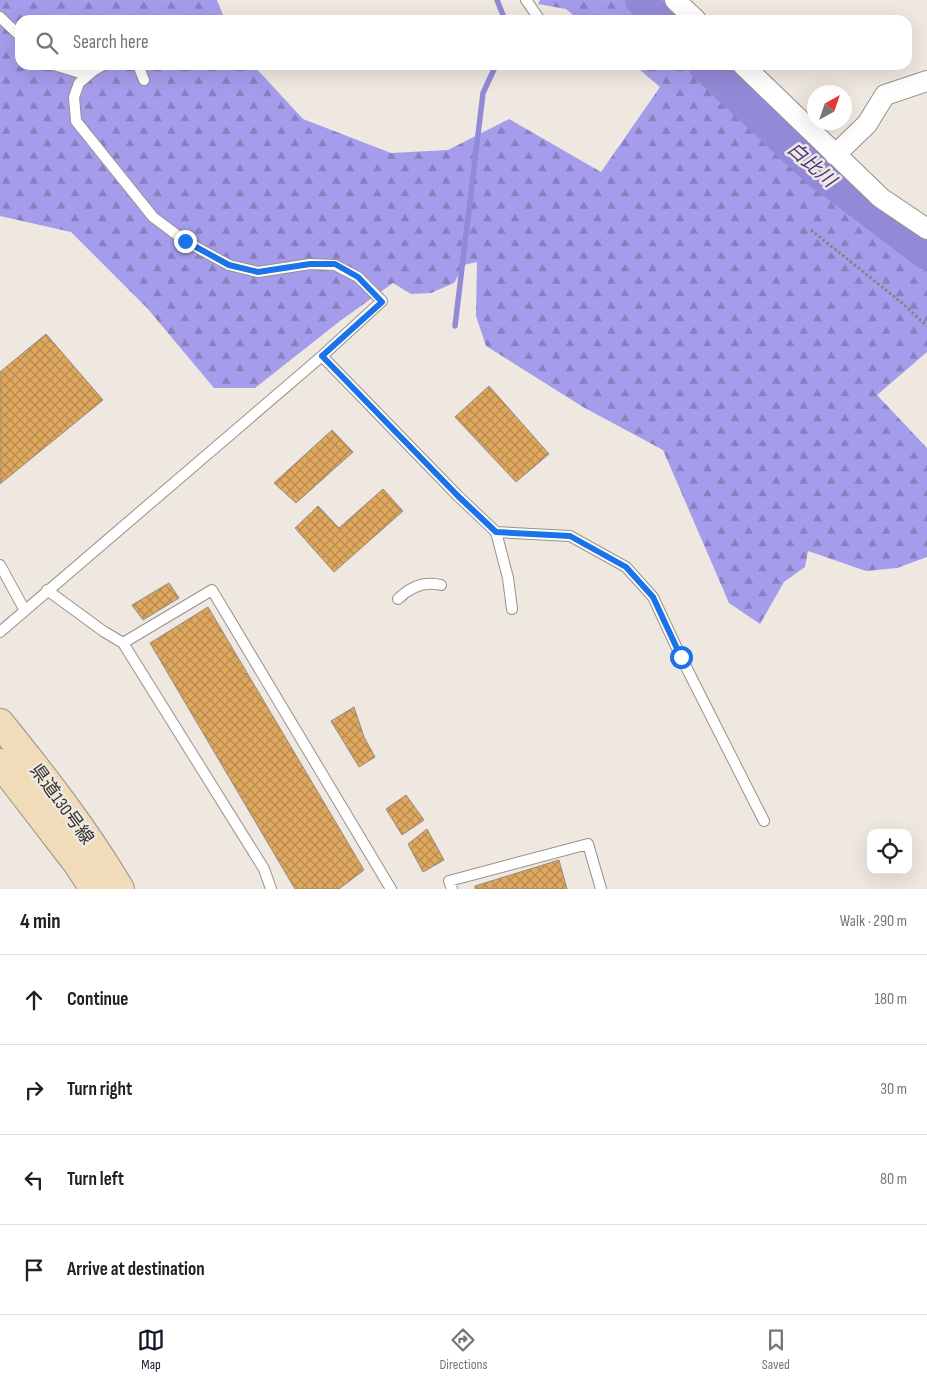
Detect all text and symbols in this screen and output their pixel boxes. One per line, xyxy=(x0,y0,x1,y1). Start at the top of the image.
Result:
search box xyxy=(15,15,912,70)
icon: search xyxy=(33,29,61,57)
text: Search here xyxy=(73,31,149,54)
north arrow xyxy=(807,85,852,130)
water label: 白比川 xyxy=(782,138,842,194)
route end xyxy=(174,230,197,253)
route start xyxy=(670,646,693,669)
street label: 県道130号線 xyxy=(26,760,98,848)
map controls xyxy=(867,829,912,874)
button: locate xyxy=(867,829,912,874)
text: 4 min xyxy=(20,909,61,934)
text: Walk · 290 m xyxy=(840,912,907,931)
icon: ahead xyxy=(20,986,48,1014)
text: Continue xyxy=(67,988,128,1011)
text: 180 m xyxy=(874,990,907,1009)
icon: right xyxy=(20,1076,48,1104)
text: Turn right xyxy=(67,1078,132,1101)
text: 30 m xyxy=(880,1080,907,1099)
icon: left xyxy=(20,1166,48,1194)
text: Turn left xyxy=(67,1168,124,1191)
text: 80 m xyxy=(880,1170,907,1189)
icon: arrive xyxy=(20,1256,48,1284)
text: Arrive at destination xyxy=(67,1258,205,1281)
tab: Map xyxy=(137,1326,165,1373)
tab: Directions xyxy=(439,1326,488,1373)
tab: Saved xyxy=(762,1326,790,1373)

